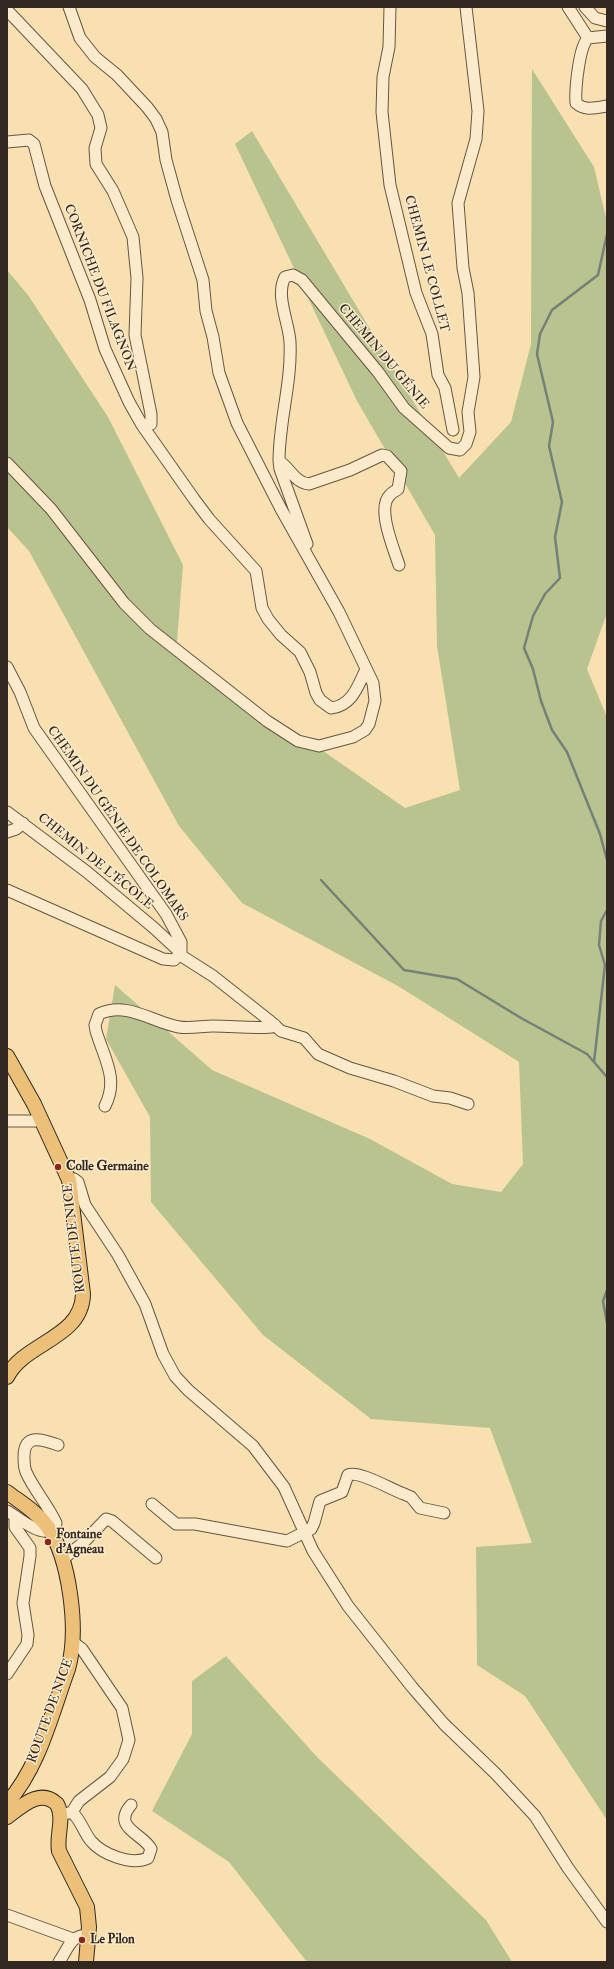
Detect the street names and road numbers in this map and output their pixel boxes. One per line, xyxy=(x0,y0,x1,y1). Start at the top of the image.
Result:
street label: CHEMIN LE COLLET xyxy=(400,194,452,334)
street label: CORNICHE DU FILAGNON xyxy=(60,202,138,374)
street label: CHEMIN DU GÉNIE xyxy=(334,301,432,413)
street label: CHEMIN DU GÉNIE DE COLOMARS xyxy=(43,723,191,925)
street label: CHEMIN DE L'ÉCOLE xyxy=(34,811,156,913)
street label: ROUTE DE NICE xyxy=(61,1182,89,1294)
street label: ROUTE DE NICE xyxy=(25,1656,77,1766)

